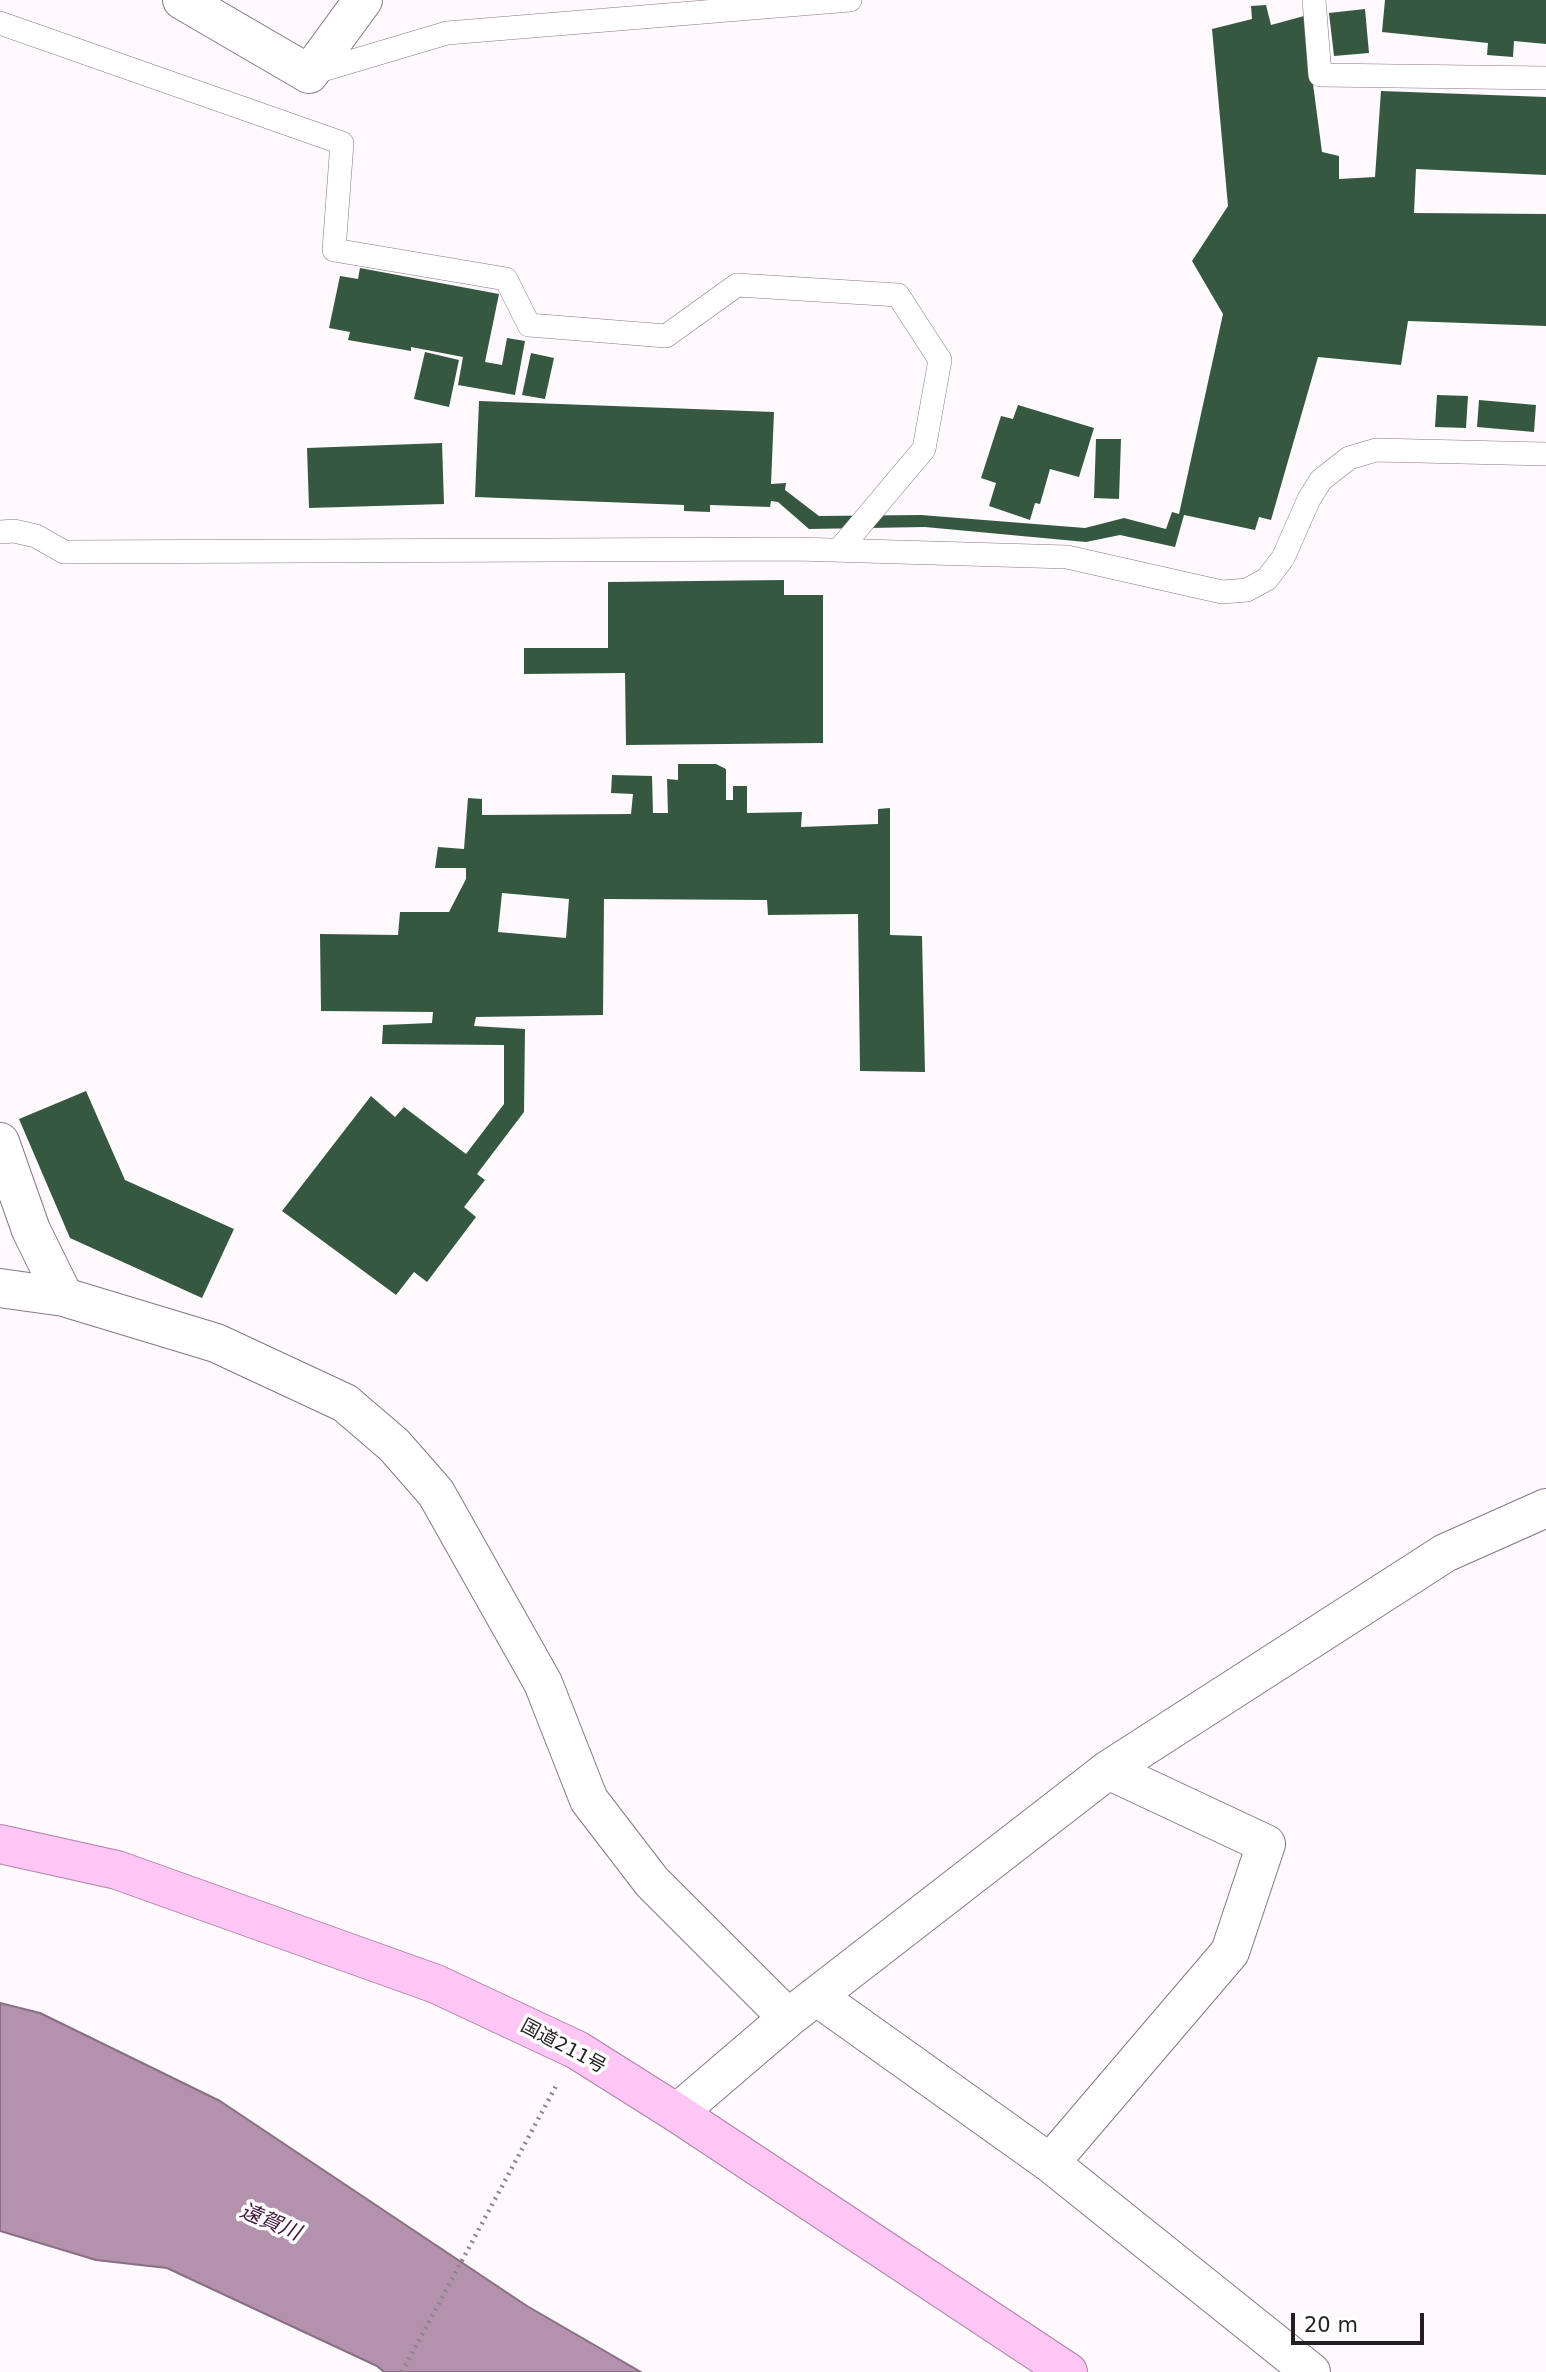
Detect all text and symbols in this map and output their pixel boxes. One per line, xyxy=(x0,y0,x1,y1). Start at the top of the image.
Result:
street label: 国道211号 xyxy=(516,2015,610,2079)
water label: 遠賀川 xyxy=(236,2199,304,2247)
scale bar xyxy=(1294,2298,1427,2342)
text: 20 m xyxy=(1304,2313,1358,2337)

